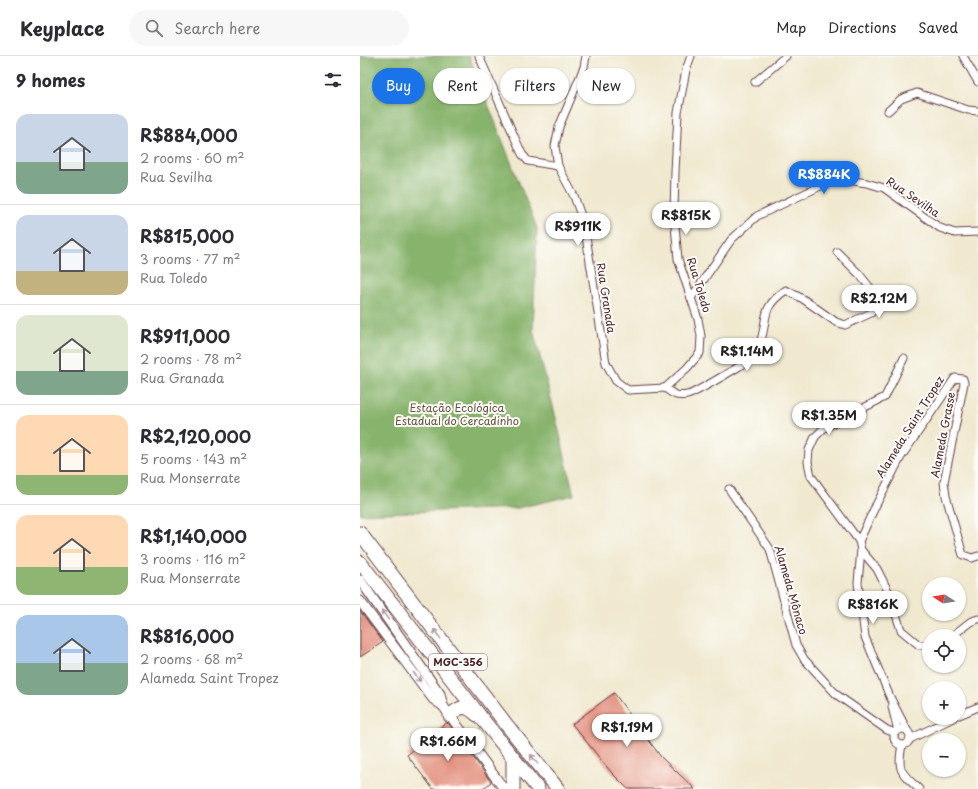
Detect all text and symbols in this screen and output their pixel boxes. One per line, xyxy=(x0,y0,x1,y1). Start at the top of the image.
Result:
search box xyxy=(129,10,409,46)
text: Keyplace xyxy=(20,14,105,42)
text: Search here xyxy=(175,16,260,39)
icon: search xyxy=(143,17,165,39)
text: Map xyxy=(776,17,806,38)
text: Directions xyxy=(828,17,896,38)
text: Saved xyxy=(918,17,958,38)
text: 9 homes xyxy=(16,67,85,93)
chip: Buy xyxy=(372,68,425,104)
chip: Rent xyxy=(433,68,492,104)
chip: Filters xyxy=(500,68,569,104)
chip: New xyxy=(577,68,635,104)
icon: filters xyxy=(322,69,344,91)
text: R$884,000 xyxy=(140,122,238,148)
icon: home xyxy=(48,130,96,178)
text: 2 rooms · 60 m² xyxy=(140,148,245,167)
pin: R$884K xyxy=(791,161,857,195)
text: R$884K xyxy=(798,164,850,183)
text: Rua Sevilha xyxy=(140,167,213,186)
street label: Rua Sevilha xyxy=(883,172,944,221)
pin: R$815K xyxy=(653,202,719,236)
text: R$815K xyxy=(661,205,711,224)
pin: R$911K xyxy=(545,213,611,247)
text: R$911K xyxy=(554,216,602,235)
text: R$815,000 xyxy=(140,223,234,249)
icon: home xyxy=(48,231,96,279)
text: 3 rooms · 77 m² xyxy=(140,249,241,268)
street label: Rua Toledo xyxy=(683,255,716,315)
street label: Rua Granada xyxy=(593,261,620,335)
text: Rua Toledo xyxy=(140,268,207,287)
pin: R$2.12M xyxy=(842,285,916,319)
text: R$2.12M xyxy=(851,288,907,307)
text: R$911,000 xyxy=(140,323,230,349)
icon: home xyxy=(48,331,96,379)
pin: R$1.14M xyxy=(710,338,784,372)
text: R$1.14M xyxy=(720,341,774,360)
text: 2 rooms · 78 m² xyxy=(140,349,242,368)
text: Rua Granada xyxy=(140,368,224,387)
street label: Alameda Saint Tropez xyxy=(871,372,948,481)
street label: Alameda Grasse xyxy=(926,390,959,479)
park label: Estação Ecológica Estadual do Cercadinho xyxy=(395,399,519,429)
pin: R$1.35M xyxy=(792,402,866,436)
text: R$1.35M xyxy=(801,405,857,424)
text: R$2,120,000 xyxy=(140,423,251,449)
icon: home xyxy=(48,431,96,479)
text: 5 rooms · 143 m² xyxy=(140,449,247,468)
text: Rua Monserrate xyxy=(140,468,241,487)
text: R$1,140,000 xyxy=(140,523,247,549)
icon: home xyxy=(48,531,96,579)
street label: Alameda Mônaco xyxy=(771,543,812,636)
text: 3 rooms · 116 m² xyxy=(140,549,246,568)
text: Rua Monserrate xyxy=(140,568,241,587)
north arrow xyxy=(922,577,966,621)
map controls xyxy=(922,577,966,777)
pin: R$816K xyxy=(840,591,906,625)
text: R$816K xyxy=(847,594,899,613)
one-way arrow xyxy=(381,610,389,621)
text: R$816,000 xyxy=(140,623,234,649)
one-way arrow xyxy=(433,628,441,639)
button: locate xyxy=(922,629,966,673)
icon: home xyxy=(48,631,96,679)
text: 2 rooms · 68 m² xyxy=(140,649,243,668)
road number: MGC-356 xyxy=(429,654,487,670)
text: Alameda Saint Tropez xyxy=(140,668,279,687)
one-way arrow xyxy=(412,671,421,682)
button: + xyxy=(922,681,966,725)
pin: R$1.19M xyxy=(590,714,664,748)
text: R$1.19M xyxy=(601,717,653,736)
pin: R$1.66M xyxy=(411,728,485,762)
text: R$1.66M xyxy=(419,731,477,750)
button: − xyxy=(922,733,966,777)
one-way arrow xyxy=(529,753,538,764)

